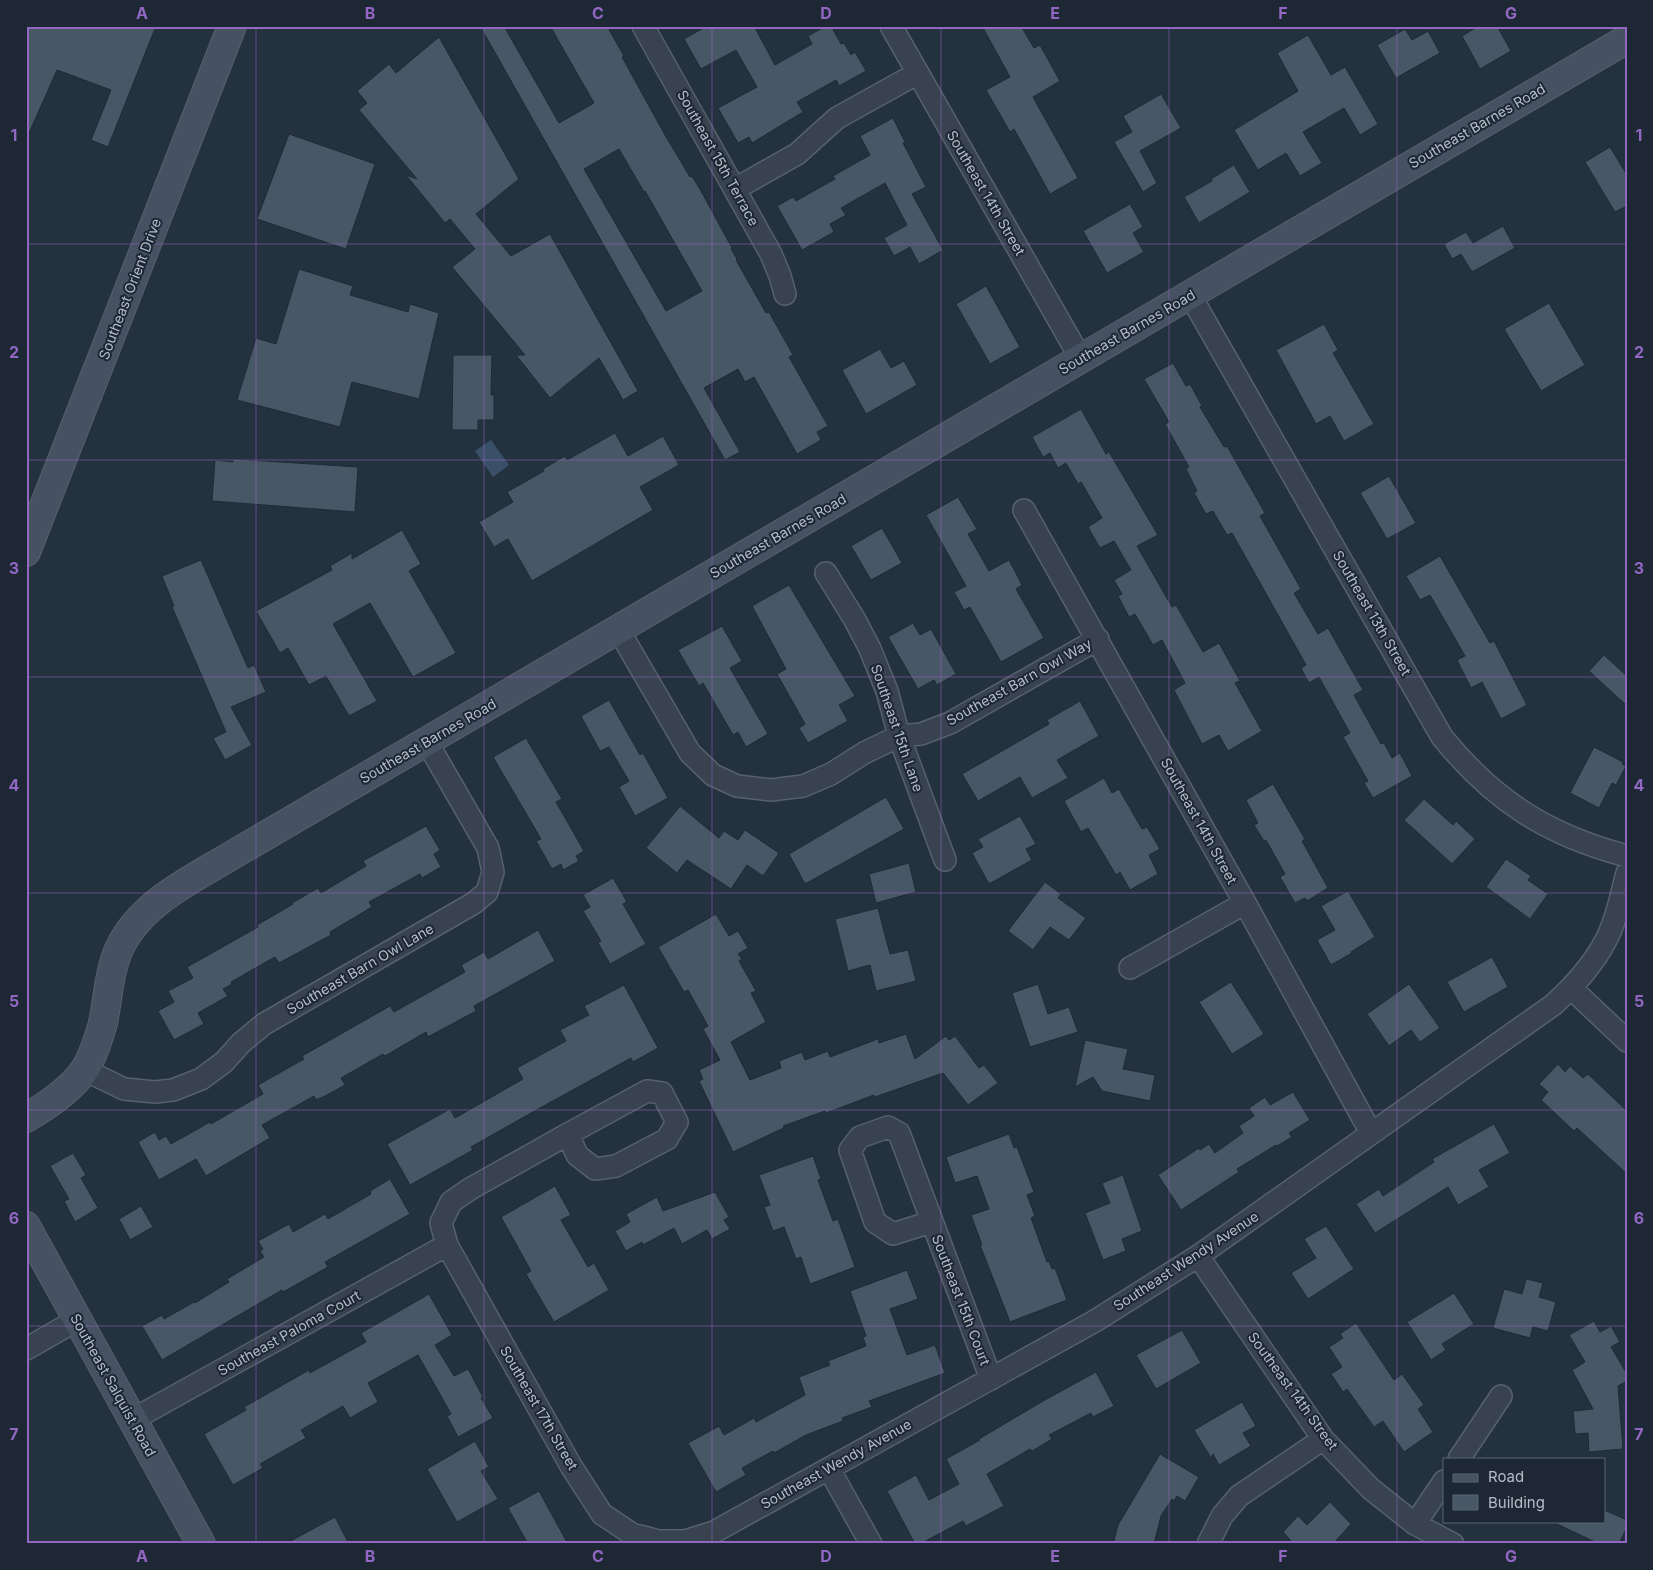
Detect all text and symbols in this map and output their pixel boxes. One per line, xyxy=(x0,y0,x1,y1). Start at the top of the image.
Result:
text: A xyxy=(136,3,148,23)
text: B xyxy=(365,3,375,23)
text: C xyxy=(592,3,604,23)
text: D xyxy=(820,3,832,23)
text: E xyxy=(1050,3,1060,23)
text: F xyxy=(1278,3,1288,23)
text: G xyxy=(1505,3,1517,23)
street label: Southeast Barnes Road xyxy=(1406,80,1548,172)
street label: Southeast 15th Terrace xyxy=(674,87,763,229)
text: 1 xyxy=(11,125,17,145)
text: 1 xyxy=(1636,125,1642,145)
street label: Southeast 14th Street xyxy=(944,127,1029,259)
street label: Southeast Orient Drive xyxy=(95,216,164,362)
street label: Southeast Barnes Road xyxy=(1056,286,1198,378)
text: 2 xyxy=(9,342,19,362)
text: 2 xyxy=(1634,342,1644,362)
street label: Southeast Barnes Road xyxy=(707,490,849,582)
street label: Southeast 13th Street xyxy=(1330,547,1415,679)
text: 3 xyxy=(9,558,19,578)
text: 3 xyxy=(1634,558,1644,578)
street label: Southeast Barn Owl Way xyxy=(943,634,1094,729)
street label: Southeast 15th Lane xyxy=(868,662,927,794)
street label: Southeast Barnes Road xyxy=(357,695,499,787)
street label: Southeast 14th Street xyxy=(1158,755,1241,887)
text: 4 xyxy=(9,775,20,795)
text: 4 xyxy=(1634,775,1645,795)
street label: Southeast Barn Owl Lane xyxy=(283,919,436,1018)
text: 5 xyxy=(9,991,19,1011)
text: 5 xyxy=(1634,991,1644,1011)
street label: Southeast Wendy Avenue xyxy=(1110,1207,1262,1314)
text: 6 xyxy=(9,1208,19,1228)
text: 6 xyxy=(1634,1208,1644,1228)
street label: Southeast 15th Court xyxy=(929,1232,994,1368)
street label: Southeast Paloma Court xyxy=(215,1286,363,1379)
street label: Southeast Salquist Road xyxy=(67,1310,160,1459)
street label: Southeast 14th Street xyxy=(1245,1328,1342,1453)
street label: Southeast 17th Street xyxy=(497,1343,582,1473)
street label: Southeast Wendy Avenue xyxy=(757,1415,914,1512)
text: 7 xyxy=(9,1424,19,1444)
text: 7 xyxy=(1634,1424,1644,1444)
legend xyxy=(1443,1458,1606,1522)
text: Road xyxy=(1488,1467,1524,1486)
text: Building xyxy=(1488,1493,1545,1512)
text: A xyxy=(136,1546,148,1566)
text: B xyxy=(365,1546,375,1566)
text: C xyxy=(592,1546,604,1566)
text: D xyxy=(820,1546,832,1566)
text: E xyxy=(1050,1546,1060,1566)
text: F xyxy=(1278,1546,1288,1566)
text: G xyxy=(1505,1546,1517,1566)

